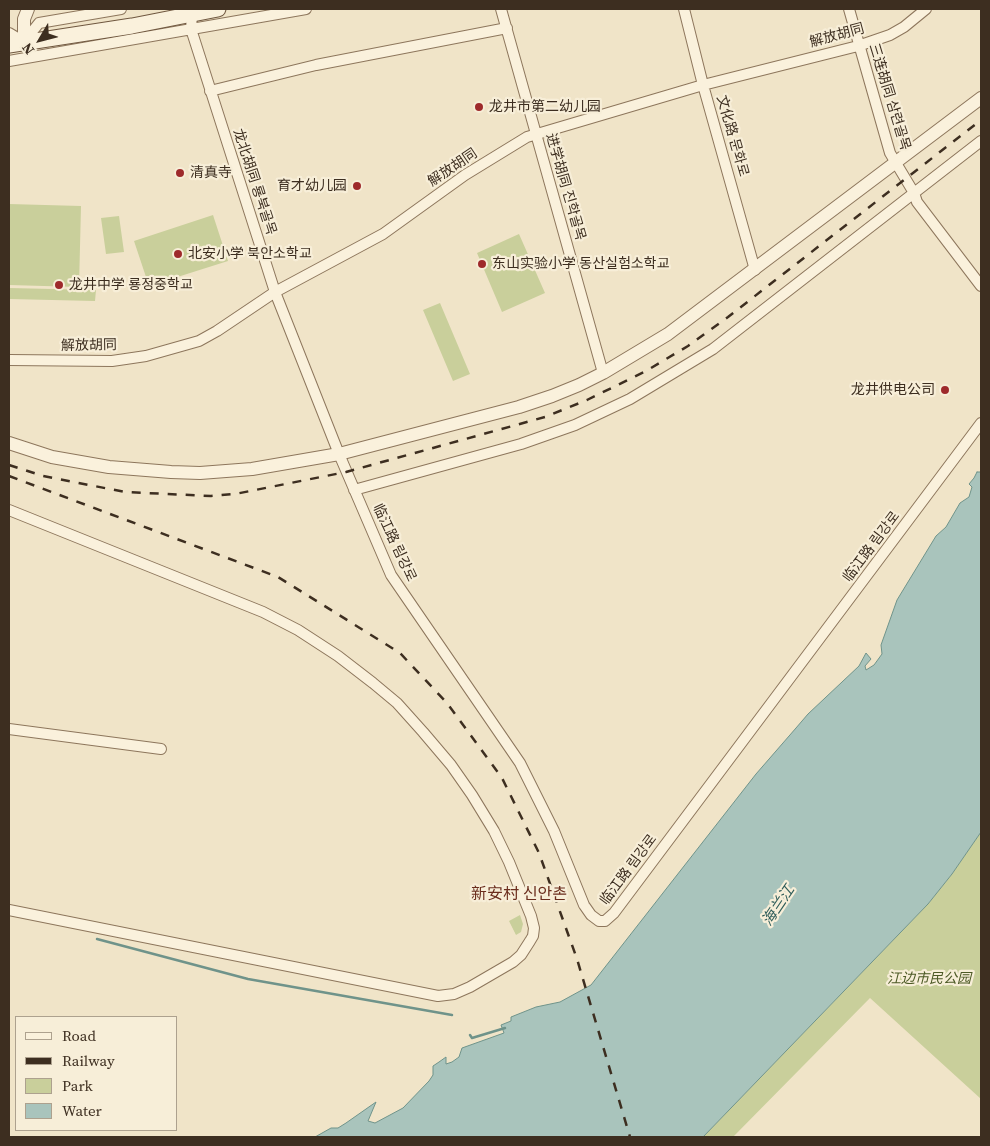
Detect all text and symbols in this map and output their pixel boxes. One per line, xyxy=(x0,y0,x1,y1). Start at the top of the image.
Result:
north arrow xyxy=(15,15,65,65)
street label: 解放胡同 xyxy=(808,21,866,51)
text: N xyxy=(17,39,39,59)
street label: 三连胡同 삼련골목 xyxy=(865,42,913,152)
street label: 文化路 문화로 xyxy=(712,93,752,179)
place label: 龙井市第二幼儿园 xyxy=(489,99,601,115)
marker: 龙井市第二幼儿园 xyxy=(473,101,485,113)
street label: 龙北胡同 룡북골목 xyxy=(229,127,279,237)
street label: 进学胡同 진학골목 xyxy=(542,131,588,243)
street label: 解放胡同 xyxy=(425,145,481,191)
place label: 清真寺 xyxy=(190,165,232,181)
marker: 清真寺 xyxy=(174,167,186,179)
place label: 育才幼儿园 xyxy=(277,178,347,194)
marker: 育才幼儿园 xyxy=(351,180,363,192)
place label: 北安小学 북안소학교 xyxy=(188,246,312,262)
marker: 北安小学 북안소학교 xyxy=(172,248,184,260)
place label: 东山实验小学 동산실험소학교 xyxy=(492,256,669,272)
marker: 东山实验小学 동산실험소학교 xyxy=(476,258,488,270)
place label: 龙井中学 룡정중학교 xyxy=(69,277,193,293)
marker: 龙井中学 룡정중학교 xyxy=(53,279,65,291)
street label: 解放胡同 xyxy=(61,337,117,355)
place label: 龙井供电公司 xyxy=(851,382,935,398)
marker: 龙井供电公司 xyxy=(939,384,951,396)
street label: 临江路 림강로 xyxy=(369,501,419,585)
street label: 临江路 림강로 xyxy=(840,508,904,586)
street label: 临江路 림강로 xyxy=(597,831,661,909)
water label: 海兰江 xyxy=(759,882,799,930)
district label: 新安村 신안촌 xyxy=(471,885,567,905)
park label: 江边市民公园 xyxy=(887,971,971,987)
legend xyxy=(15,1016,178,1131)
text: Road xyxy=(62,1025,96,1046)
text: Railway xyxy=(62,1050,115,1071)
text: Park xyxy=(62,1075,93,1096)
text: Water xyxy=(62,1100,102,1121)

